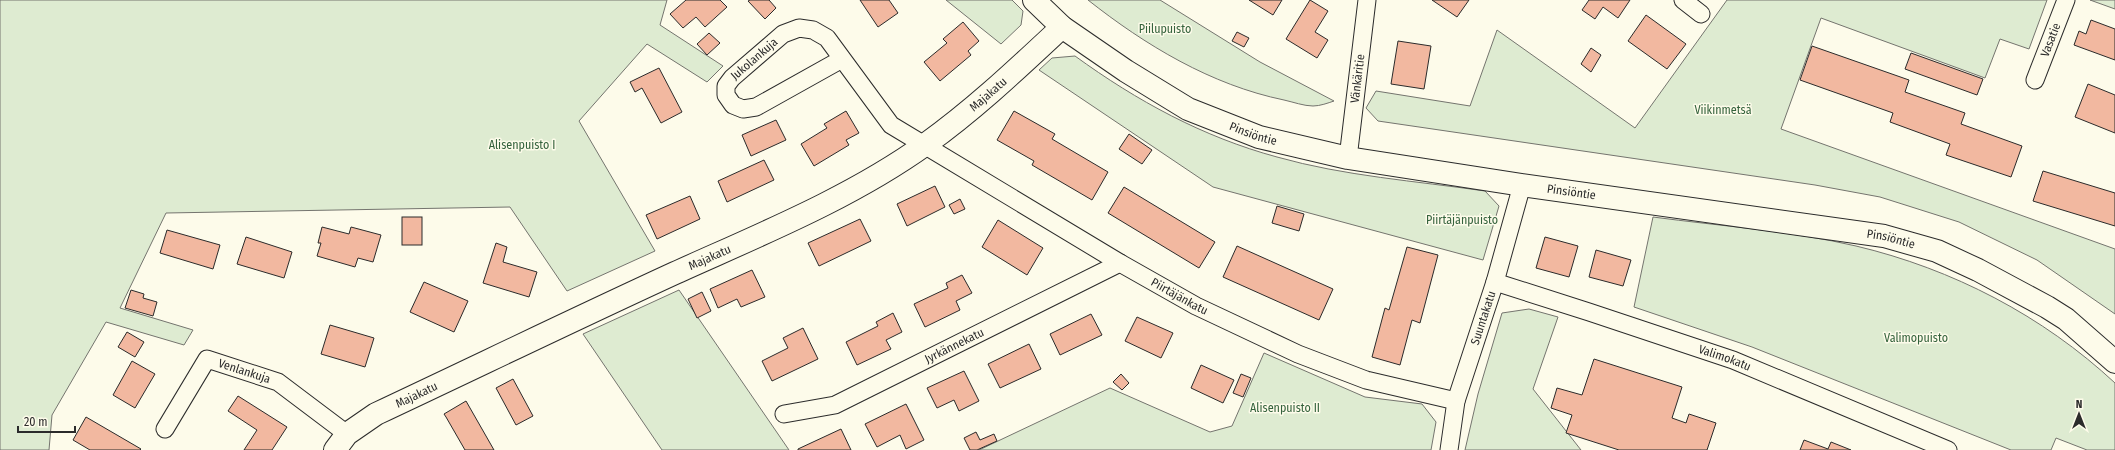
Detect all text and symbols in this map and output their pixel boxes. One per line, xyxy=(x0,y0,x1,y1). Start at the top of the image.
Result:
street label: Vasatie xyxy=(2038,21,2063,59)
park label: Piilupuisto xyxy=(1139,22,1191,36)
street label: Jukolankuja xyxy=(728,35,781,83)
street label: Vänkäritie xyxy=(1348,53,1367,104)
street label: Majakatu xyxy=(967,74,1010,114)
park label: Viikinmetsä xyxy=(1694,103,1752,117)
street label: Pinsiöntie xyxy=(1227,119,1278,148)
park label: Alisenpuisto I xyxy=(489,138,555,152)
street label: Pinsiöntie xyxy=(1546,182,1597,202)
park label: Piirtäjänpuisto xyxy=(1426,213,1498,227)
street label: Pinsiöntie xyxy=(1866,227,1917,251)
street label: Majakatu xyxy=(686,242,733,273)
street label: Piirtäjänkatu xyxy=(1149,275,1210,318)
street label: Suuntakatu xyxy=(1468,289,1499,347)
street label: Jyrkännekatu xyxy=(922,325,986,366)
park label: Valimopuisto xyxy=(1884,331,1948,345)
street label: Valimokatu xyxy=(1697,342,1753,374)
street label: Venlankuja xyxy=(217,356,272,386)
street label: Majakatu xyxy=(393,379,440,411)
north arrow xyxy=(2059,394,2099,434)
text: N xyxy=(2076,398,2082,411)
park label: Alisenpuisto II xyxy=(1250,401,1320,415)
scale bar xyxy=(18,408,75,434)
text: 20 m xyxy=(24,415,48,429)

